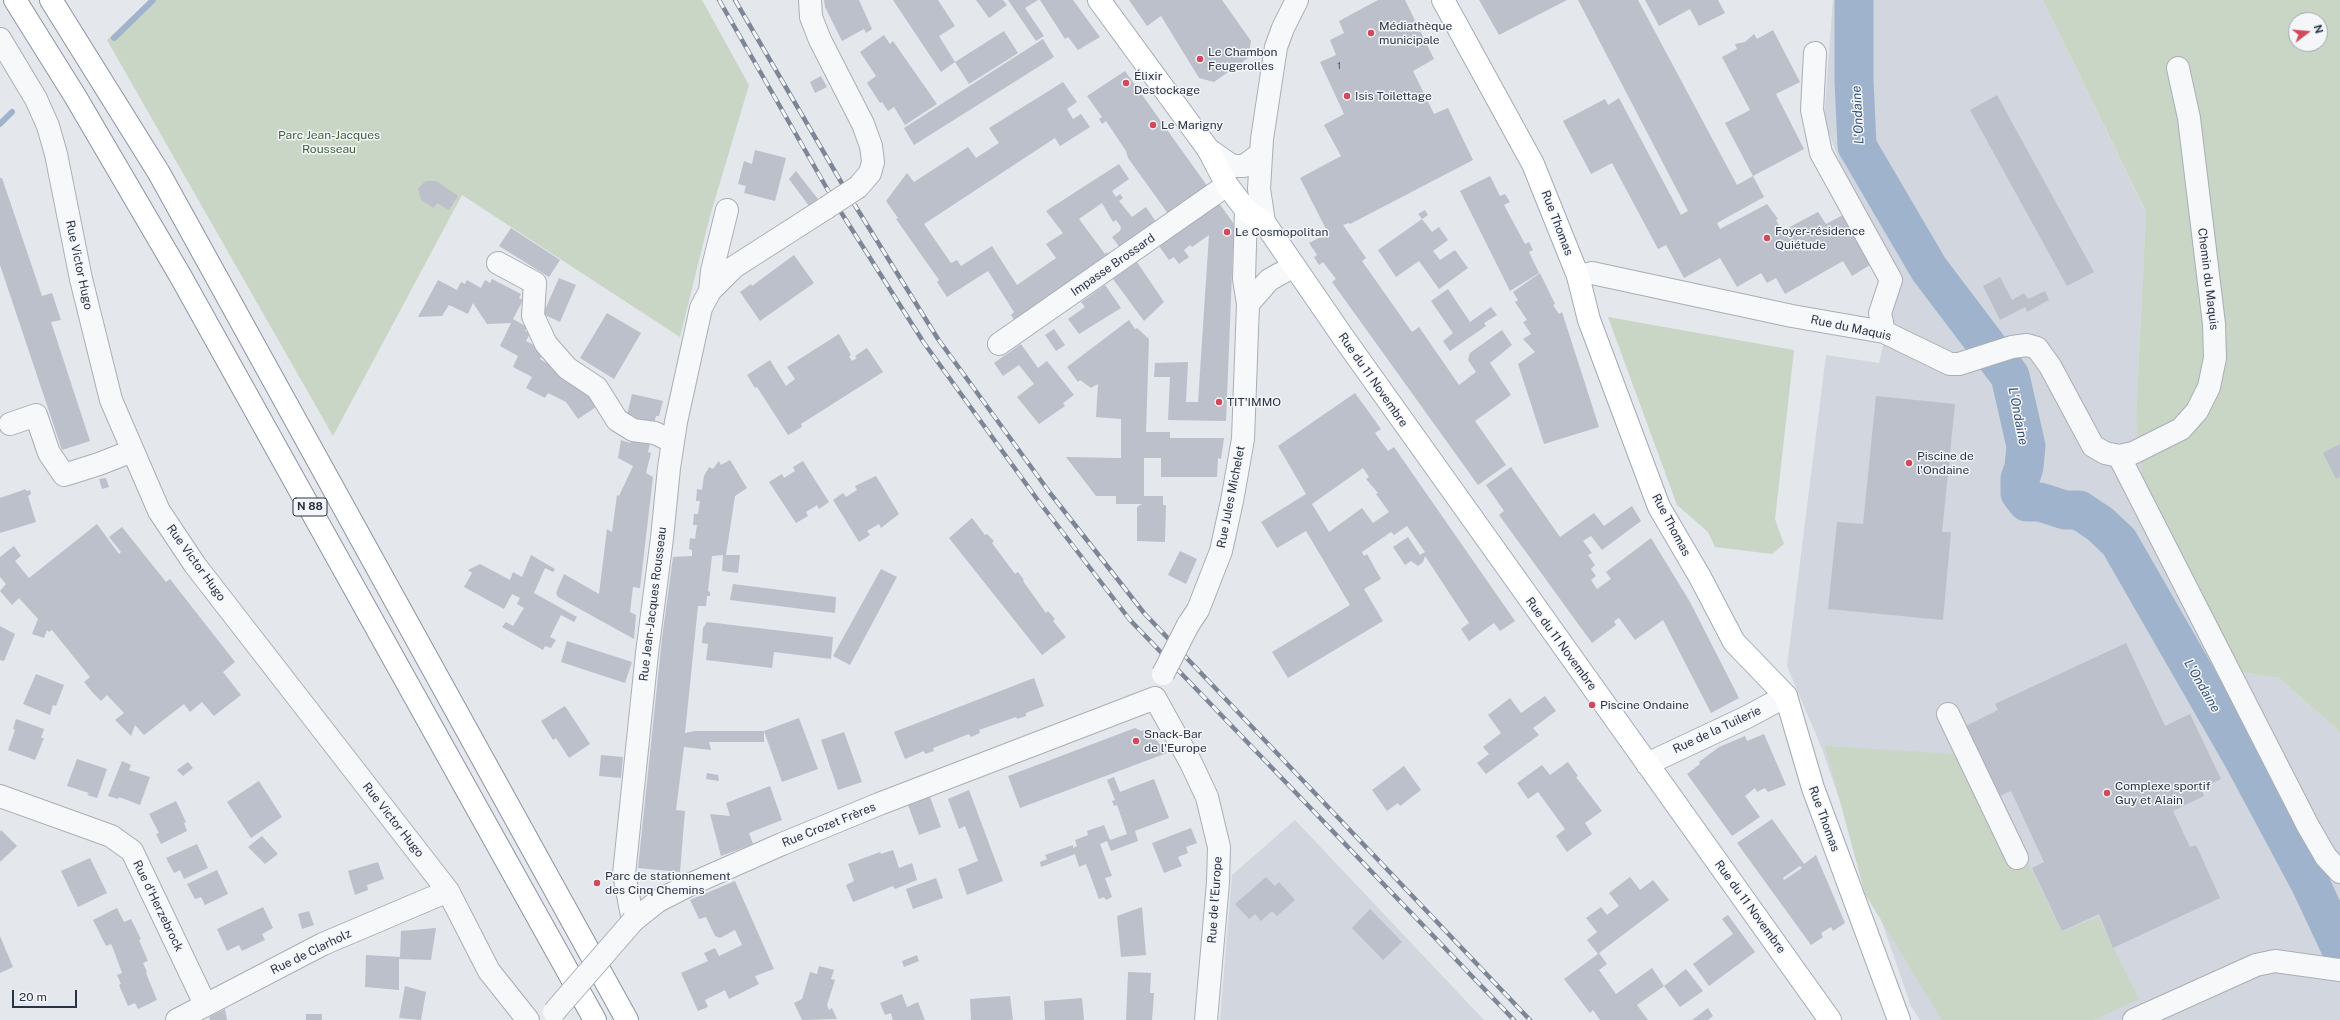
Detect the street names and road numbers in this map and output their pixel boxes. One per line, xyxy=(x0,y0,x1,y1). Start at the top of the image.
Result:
street label: Rue Thomas xyxy=(1538,188,1576,258)
street label: Rue Victor Hugo xyxy=(62,219,96,311)
street label: Chemin du Maquis xyxy=(2195,227,2221,331)
street label: Impasse Brossard xyxy=(1068,231,1158,299)
street label: Rue du Maquis xyxy=(1809,312,1893,344)
street label: Rue du 11 Novembre xyxy=(1335,330,1411,430)
street label: Rue Jules Michelet xyxy=(1214,445,1248,549)
street label: Rue Thomas xyxy=(1649,491,1693,559)
road number: N 88 xyxy=(293,498,327,516)
street label: Rue Victor Hugo xyxy=(163,522,229,604)
street label: Rue Jean-Jacques Rousseau xyxy=(636,526,670,682)
street label: Rue du 11 Novembre xyxy=(1522,595,1600,693)
street label: Rue de la Tuilerie xyxy=(1671,703,1763,757)
street label: Rue Victor Hugo xyxy=(359,780,427,860)
street label: Rue Thomas xyxy=(1806,784,1842,854)
street label: Rue Crozet Frères xyxy=(780,800,878,850)
street label: Rue de l'Europe xyxy=(1205,856,1225,944)
street label: Rue d'Herzebrock xyxy=(130,858,186,954)
street label: Rue du 11 Novembre xyxy=(1711,858,1789,956)
street label: Rue de Clarholz xyxy=(268,926,354,978)

